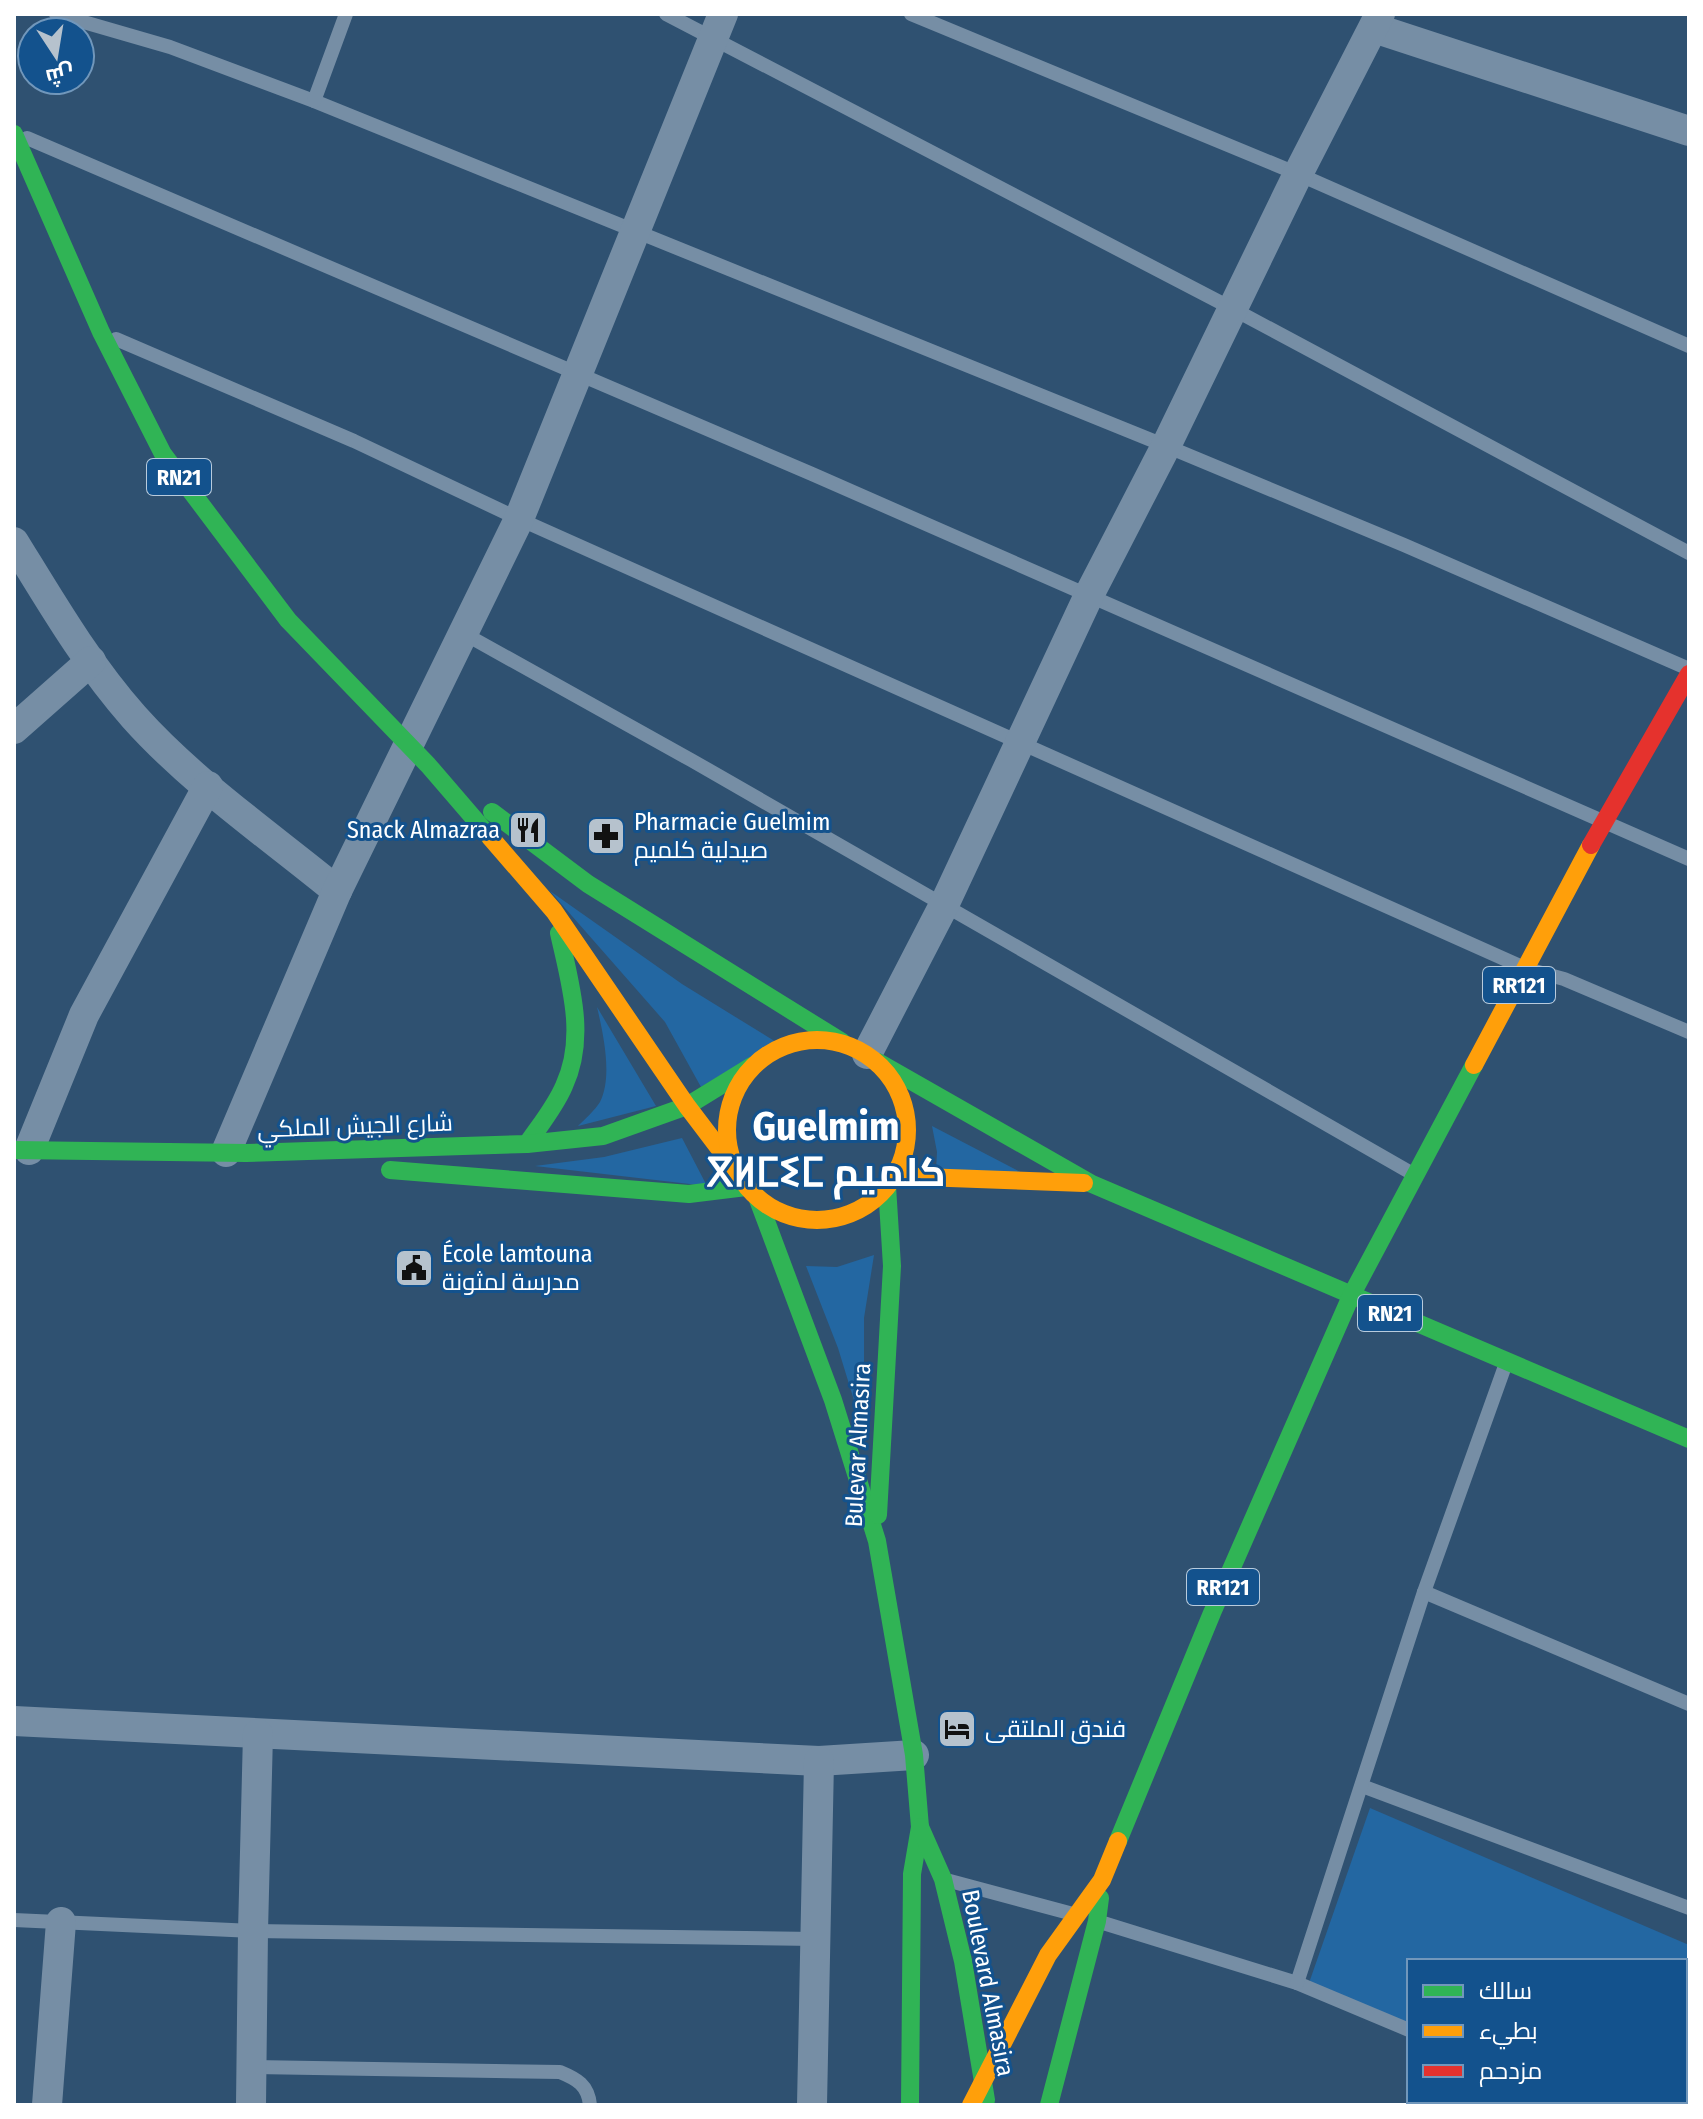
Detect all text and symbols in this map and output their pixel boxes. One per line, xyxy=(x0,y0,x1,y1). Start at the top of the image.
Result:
north arrow xyxy=(16,16,96,96)
text: ش xyxy=(43,59,77,91)
road number: RN21 xyxy=(147,459,211,495)
place label: Pharmacie Guelmim صيدلية كلميم xyxy=(634,808,830,866)
restaurant icon: Snack Almazraa xyxy=(507,809,549,851)
pharmacy icon: Pharmacie Guelmim صيدلية كلميم xyxy=(585,815,627,857)
place label: Snack Almazraa xyxy=(347,816,500,844)
road number: RR121 xyxy=(1483,967,1555,1003)
district label: Guelmim ⴳⵍⵎⵉⵎ كلميم xyxy=(706,1103,946,1200)
street label: شارع الجيش الملكي xyxy=(257,1109,454,1148)
place label: École lamtouna مدرسة لمثونة xyxy=(442,1239,592,1296)
public building icon: École lamtouna مدرسة لمثونة xyxy=(393,1247,435,1289)
road number: RN21 xyxy=(1358,1295,1422,1331)
street label: Bulevar Almasira xyxy=(840,1362,876,1528)
road number: RR121 xyxy=(1187,1569,1259,1605)
hotel icon: فندق الملتقى xyxy=(936,1708,978,1750)
place label: فندق الملتقى xyxy=(985,1715,1126,1744)
street label: Boulevard Almasira xyxy=(956,1887,1020,2079)
legend xyxy=(1407,1959,1687,2103)
text: سالك xyxy=(1479,1977,1532,2005)
text: بطيء xyxy=(1479,2017,1538,2050)
text: مزدحم xyxy=(1479,2057,1542,2087)

